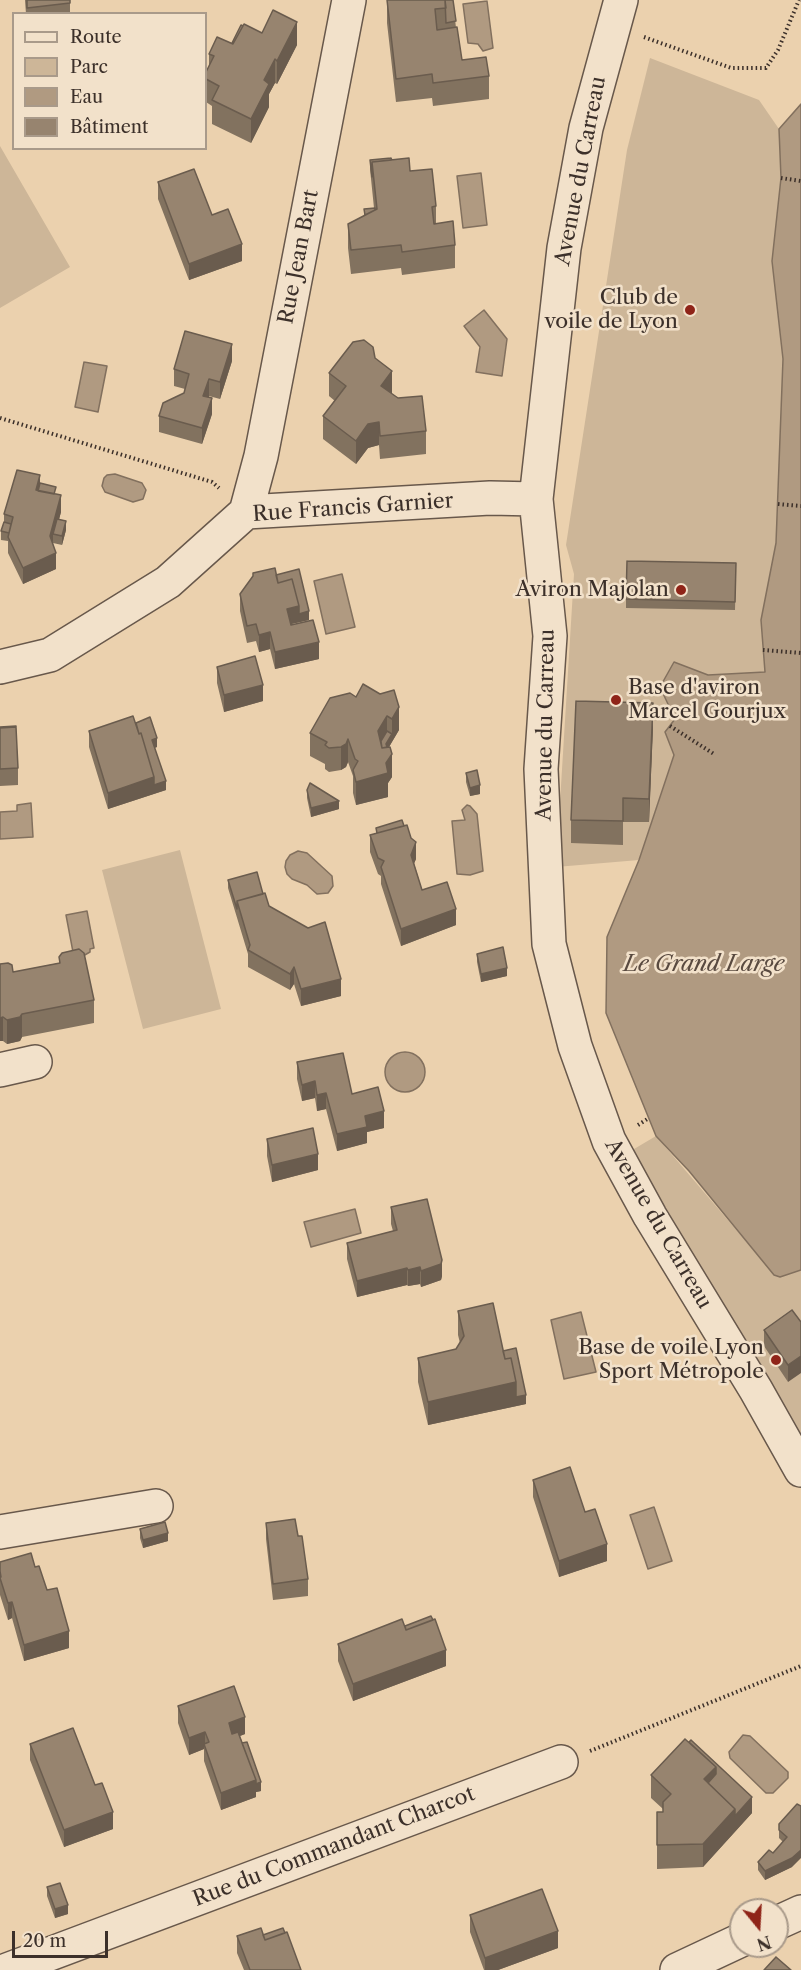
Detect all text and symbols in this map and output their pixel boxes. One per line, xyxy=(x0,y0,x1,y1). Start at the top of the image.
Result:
legend xyxy=(12,12,207,150)
text: Route xyxy=(70,26,122,48)
text: Parc xyxy=(70,56,108,78)
street label: Avenue du Carreau xyxy=(550,74,612,268)
text: Eau xyxy=(70,86,103,108)
text: Bâtiment xyxy=(70,116,148,138)
street label: Rue Jean Bart xyxy=(274,188,324,326)
place label: Club de voile de Lyon xyxy=(544,285,678,335)
marker: Club de voile de Lyon xyxy=(683,303,697,317)
street label: Rue Francis Garnier xyxy=(252,488,454,528)
place label: Aviron Majolan xyxy=(515,577,669,603)
marker: Aviron Majolan xyxy=(674,583,688,597)
street label: Avenue du Carreau xyxy=(532,629,560,821)
place label: Base d'aviron Marcel Gourjux xyxy=(628,675,786,725)
marker: Base d'aviron Marcel Gourjux xyxy=(609,693,623,707)
water label: Le Grand Large xyxy=(624,952,784,978)
street label: Avenue du Carreau xyxy=(599,1135,717,1313)
place label: Base de voile Lyon Sport Métropole xyxy=(578,1335,764,1385)
marker: Base de voile Lyon Sport Métropole xyxy=(769,1353,783,1367)
street label: Rue du Commandant Charcot xyxy=(190,1782,478,1912)
north arrow xyxy=(729,1898,789,1958)
scale bar xyxy=(15,1919,111,1957)
text: 20 m xyxy=(23,1930,66,1952)
text: N xyxy=(754,1932,774,1955)

